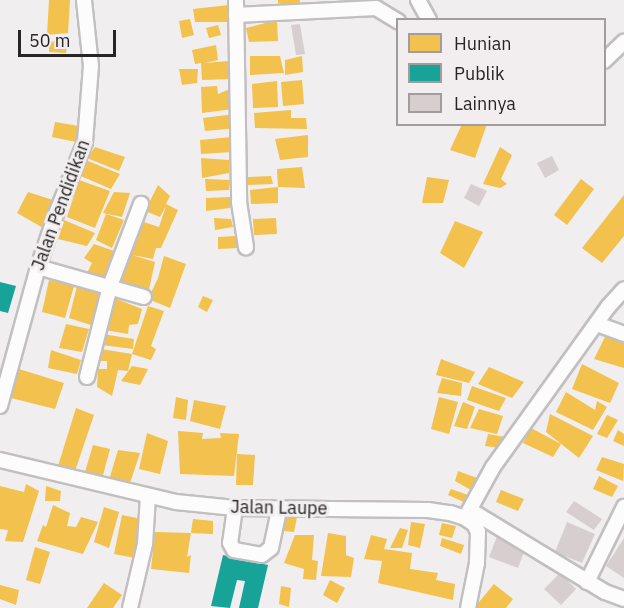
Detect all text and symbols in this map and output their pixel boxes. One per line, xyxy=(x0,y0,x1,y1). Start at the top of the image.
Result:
scale bar xyxy=(21,18,118,56)
legend xyxy=(396,18,606,126)
text: 50 m xyxy=(29,29,71,52)
text: Hunian xyxy=(454,32,512,55)
text: Publik xyxy=(454,62,504,85)
text: Lainnya xyxy=(454,92,516,115)
street label: Jalan Pendidikan xyxy=(27,137,95,273)
street label: Jalan Laupe xyxy=(230,496,328,520)

